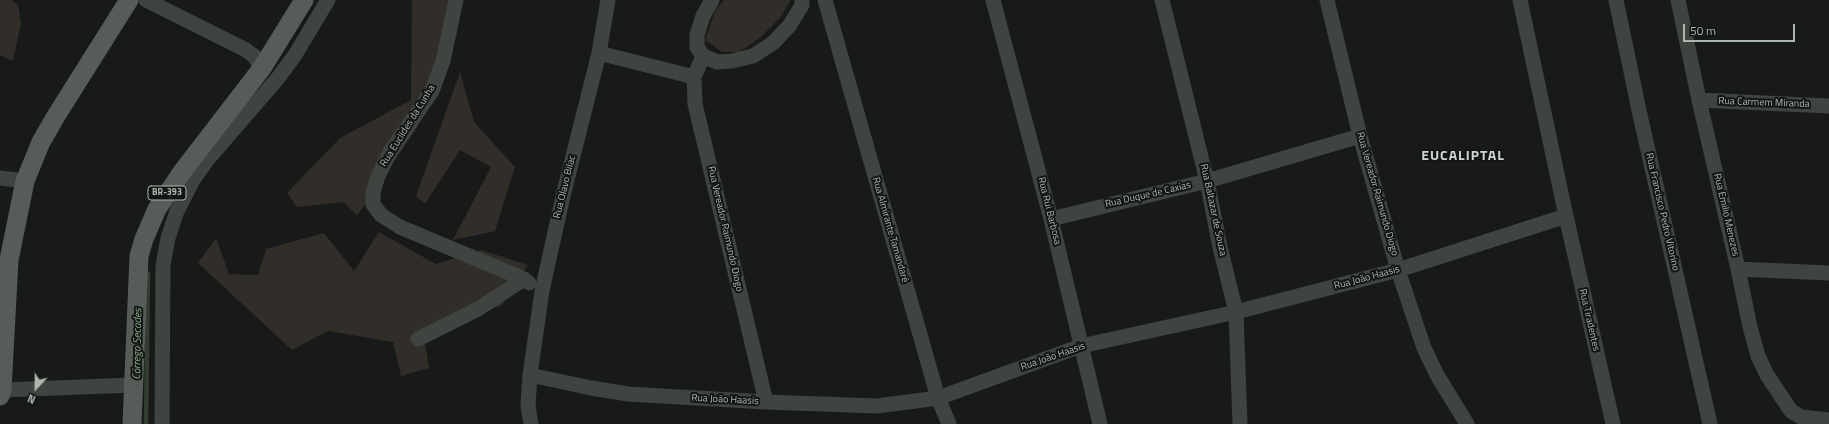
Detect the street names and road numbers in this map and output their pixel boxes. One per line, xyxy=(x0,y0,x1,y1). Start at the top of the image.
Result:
street label: Rua Euclides da Cunha xyxy=(378,83,438,169)
street label: Rua Carmem Miranda xyxy=(1718,95,1810,111)
street label: Rua Vereador Raimundo Diogo xyxy=(1354,131,1400,257)
street label: Rua Francisco Pedro Vitorino xyxy=(1643,152,1681,272)
street label: Rua Olavo Bilac xyxy=(551,154,579,220)
street label: Rua Baltazar de Souza xyxy=(1197,163,1229,257)
street label: Rua Vereador Raimundo Diogo xyxy=(705,165,745,293)
street label: Rua Emilio Menezes xyxy=(1711,172,1741,258)
street label: Rua Almirante Tamandaré xyxy=(869,176,911,284)
street label: Rua Rui Barbosa xyxy=(1035,176,1063,246)
street label: Rua Duque de Caxias xyxy=(1104,179,1192,211)
road number: BR-393 xyxy=(148,186,186,200)
street label: Rua João Haasis xyxy=(1333,263,1401,293)
street label: Rua Tiradentes xyxy=(1576,288,1602,352)
street label: Rua João Haasis xyxy=(1019,340,1087,374)
street label: Rua João Haasis xyxy=(691,392,759,408)

